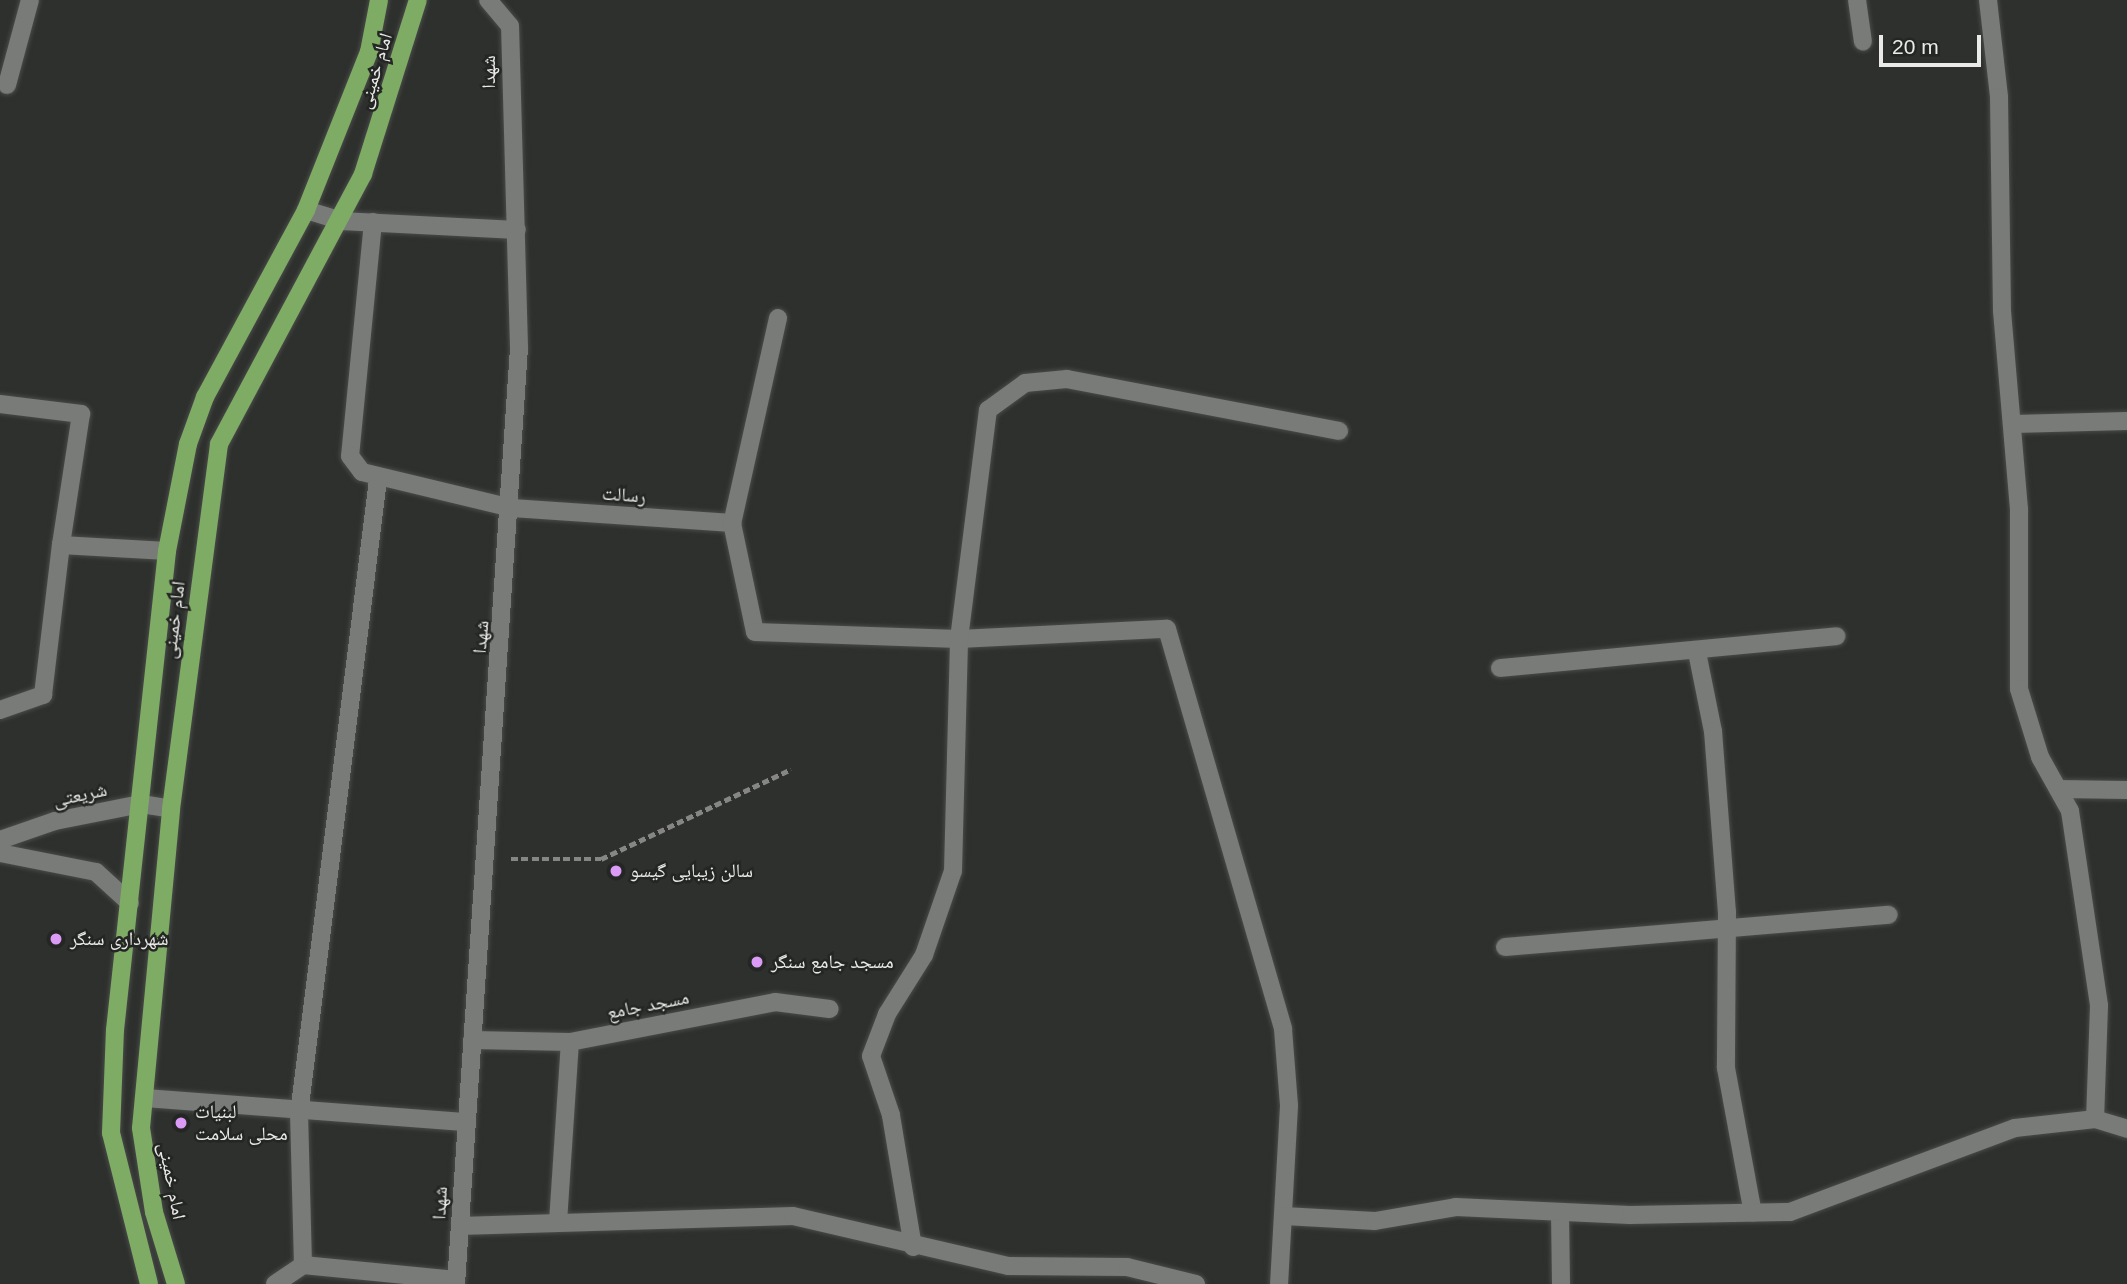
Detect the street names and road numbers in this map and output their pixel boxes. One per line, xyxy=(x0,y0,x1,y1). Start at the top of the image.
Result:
street label: امام خمینی xyxy=(353,30,397,112)
street label: شهدا xyxy=(478,55,500,89)
street label: رسالت xyxy=(601,482,647,508)
street label: امام خمینی xyxy=(158,580,190,660)
street label: شهدا xyxy=(468,619,494,655)
street label: شریعتی xyxy=(51,778,109,812)
street label: مسجد جامع xyxy=(605,986,691,1024)
street label: امام خمینی xyxy=(153,1141,191,1221)
street label: شهدا xyxy=(428,1186,452,1220)

